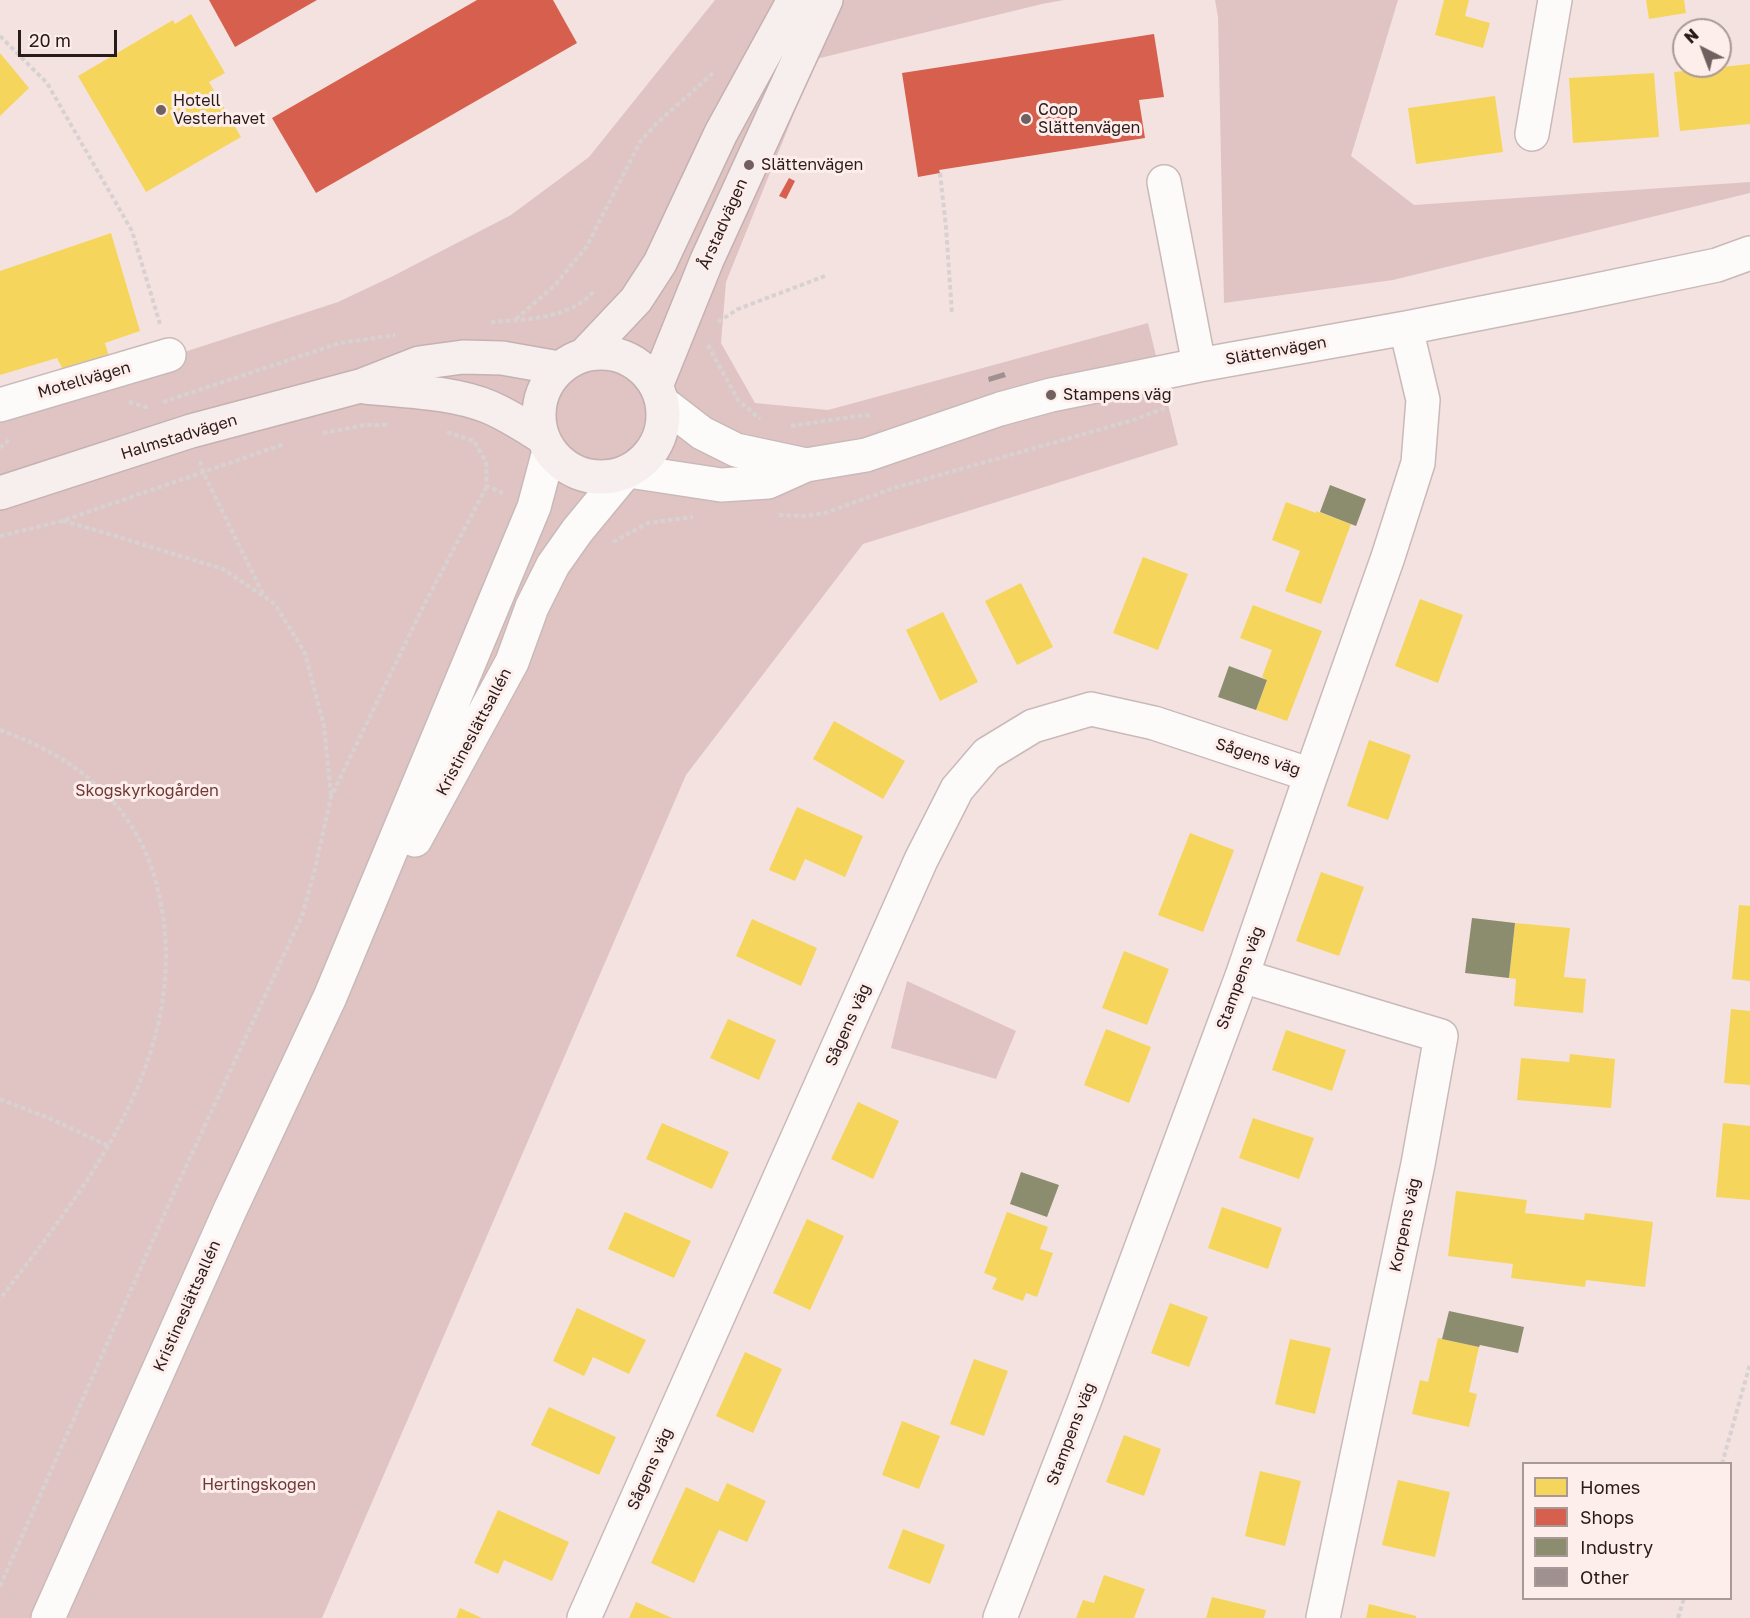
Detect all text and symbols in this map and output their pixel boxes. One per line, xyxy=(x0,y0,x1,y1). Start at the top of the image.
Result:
scale bar xyxy=(21,18,120,56)
north arrow xyxy=(1672,18,1732,78)
text: N xyxy=(1680,25,1703,48)
text: 20 m xyxy=(29,29,71,51)
place label: Hotell Vesterhavet xyxy=(173,91,265,129)
place label: Coop Slättenvägen xyxy=(1038,100,1140,138)
marker: Hotell Vesterhavet xyxy=(154,103,168,117)
marker: Coop Slättenvägen xyxy=(1019,112,1033,126)
place label: Slättenvägen xyxy=(761,155,863,175)
marker: Slättenvägen xyxy=(742,158,756,172)
street label: Årstadvägen xyxy=(694,176,752,272)
street label: Slättenvägen xyxy=(1224,333,1328,369)
street label: Motellvägen xyxy=(35,358,133,402)
place label: Stampens väg xyxy=(1063,385,1171,405)
marker: Stampens väg xyxy=(1044,388,1058,402)
street label: Halmstadvägen xyxy=(118,410,240,464)
street label: Kristineslättsallén xyxy=(432,665,516,799)
street label: Sågens väg xyxy=(1213,734,1303,780)
park label: Skogskyrkogården xyxy=(75,781,219,801)
street label: Stampens väg xyxy=(1212,924,1268,1032)
street label: Sågens väg xyxy=(821,981,875,1069)
street label: Korpens väg xyxy=(1386,1176,1424,1274)
street label: Kristineslättsallén xyxy=(149,1237,225,1375)
street label: Stampens väg xyxy=(1043,1380,1099,1488)
street label: Sågens väg xyxy=(623,1425,677,1513)
legend xyxy=(1522,1462,1732,1600)
park label: Hertingskogen xyxy=(202,1475,316,1495)
text: Homes xyxy=(1580,1476,1640,1498)
text: Shops xyxy=(1580,1506,1634,1528)
text: Industry xyxy=(1580,1536,1653,1558)
text: Other xyxy=(1580,1566,1629,1588)

